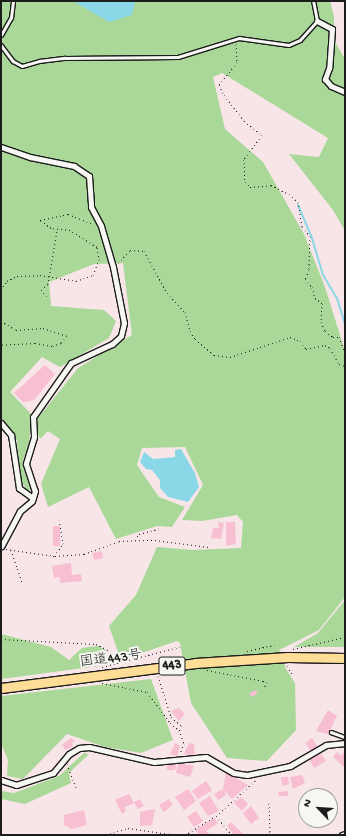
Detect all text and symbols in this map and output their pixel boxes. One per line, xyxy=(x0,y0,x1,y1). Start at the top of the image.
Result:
street label: 国道443号 xyxy=(79,648,143,672)
road number: 443 xyxy=(158,655,186,677)
north arrow xyxy=(298,788,338,828)
text: N xyxy=(301,798,315,809)

